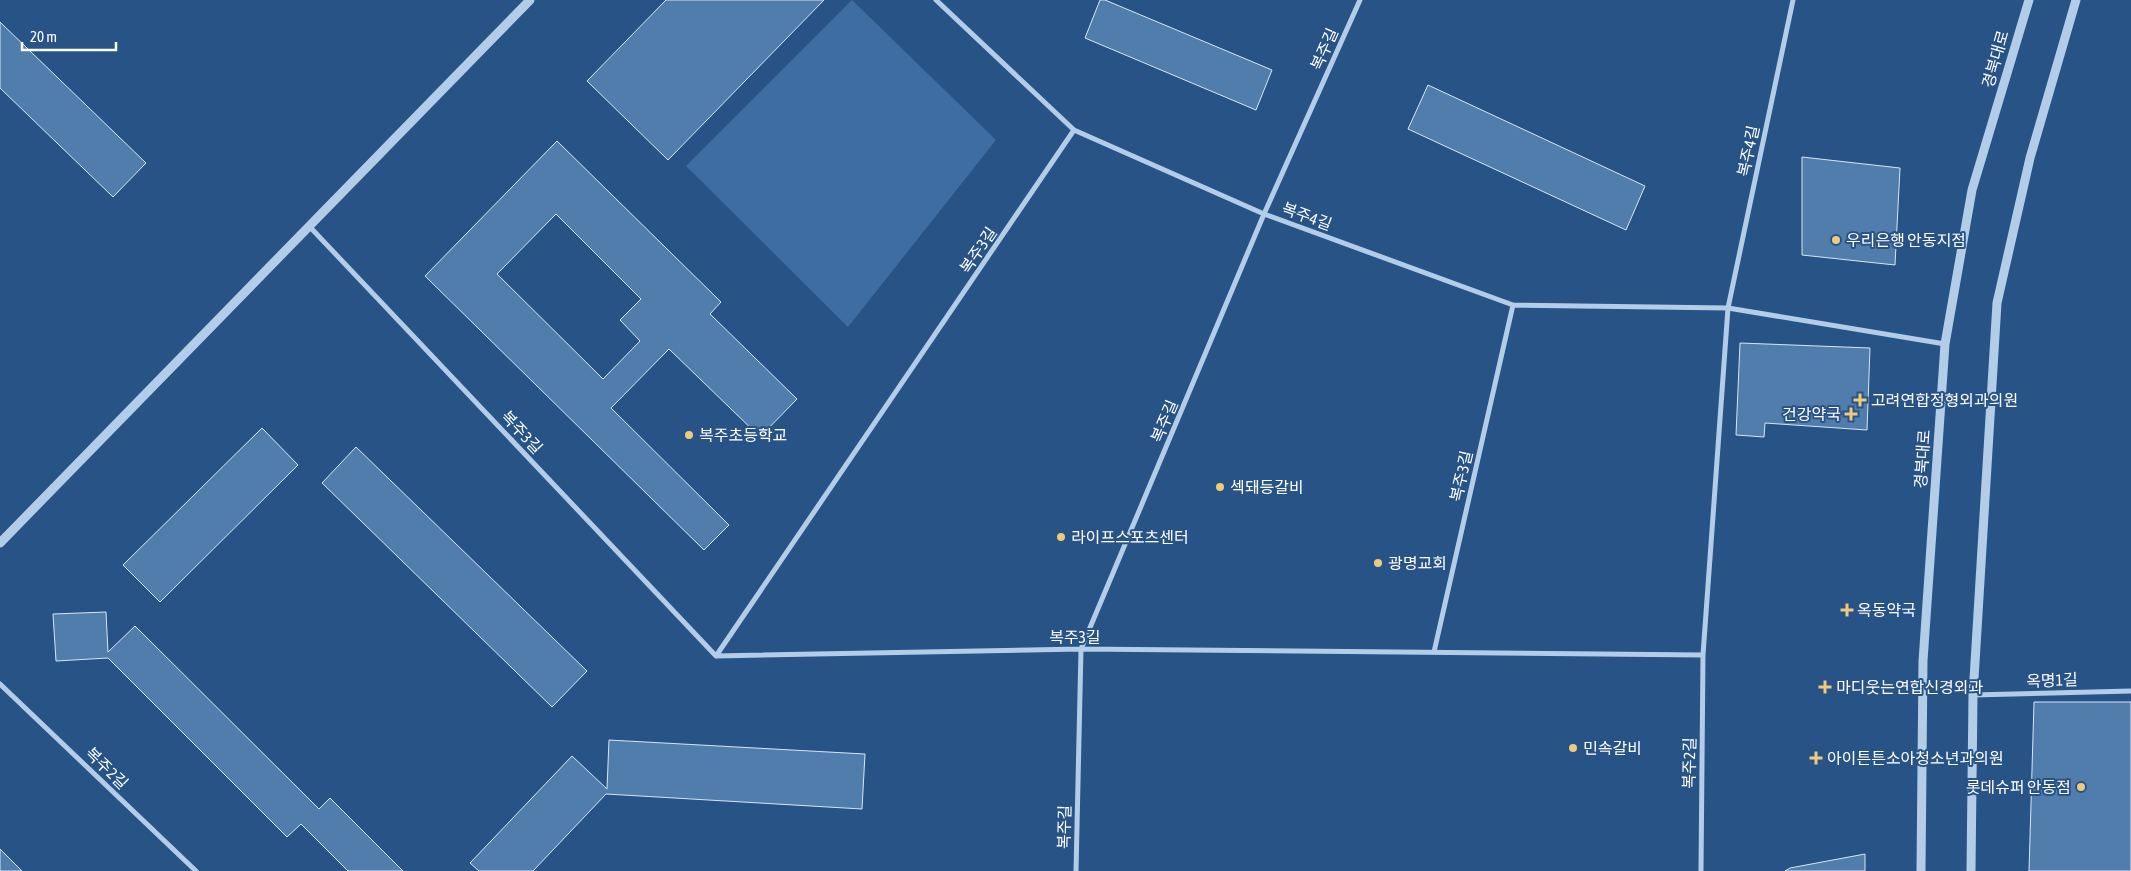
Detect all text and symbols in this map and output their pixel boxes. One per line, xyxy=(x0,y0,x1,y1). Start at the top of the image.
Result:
scale bar xyxy=(22,20,116,52)
street label: 복주길 xyxy=(1307,25,1341,73)
text: 20 m xyxy=(30,28,57,45)
street label: 경북대로 xyxy=(1978,28,2012,90)
street label: 복주4길 xyxy=(1734,124,1762,178)
street label: 복주4길 xyxy=(1280,199,1334,233)
street label: 복주3길 xyxy=(956,224,1000,276)
place label: 우리은행 안동지점 xyxy=(1846,231,1966,249)
marker: 우리은행 안동지점 xyxy=(1830,234,1842,246)
place label: 고려연합정형외과의원 xyxy=(1871,391,2018,409)
marker: 고려연합정형외과의원 xyxy=(1853,393,1867,407)
street label: 복주길 xyxy=(1147,397,1181,445)
place label: 건강약국 xyxy=(1782,405,1841,423)
street label: 복주3길 xyxy=(498,407,546,457)
marker: 건강약국 xyxy=(1845,408,1857,420)
place label: 복주초등학교 xyxy=(699,426,787,444)
marker: 복주초등학교 xyxy=(683,429,695,441)
street label: 경북대로 xyxy=(1911,429,1933,489)
street label: 복주3길 xyxy=(1446,449,1476,503)
place label: 섹돼등갈비 xyxy=(1230,478,1304,496)
marker: 섹돼등갈비 xyxy=(1214,481,1226,493)
place label: 라이프스포츠센터 xyxy=(1071,528,1189,546)
marker: 라이프스포츠센터 xyxy=(1055,531,1067,543)
place label: 광명교회 xyxy=(1388,554,1447,572)
marker: 광명교회 xyxy=(1372,557,1384,569)
place label: 옥동약국 xyxy=(1857,601,1916,619)
marker: 옥동약국 xyxy=(1841,604,1853,616)
street label: 복주3길 xyxy=(1049,628,1101,646)
street label: 옥명1길 xyxy=(2026,670,2078,690)
place label: 마디웃는연합신경외과 xyxy=(1836,678,1983,696)
marker: 마디웃는연합신경외과 xyxy=(1818,680,1832,694)
street label: 복주2길 xyxy=(1680,737,1698,789)
place label: 민속갈비 xyxy=(1583,739,1642,757)
marker: 민속갈비 xyxy=(1567,742,1579,754)
street label: 복주2길 xyxy=(82,744,132,792)
place label: 아이튼튼소아청소년과의원 xyxy=(1827,749,2004,767)
marker: 아이튼튼소아청소년과의원 xyxy=(1809,751,1823,765)
place label: 롯데슈퍼 안동점 xyxy=(1966,778,2071,796)
marker: 롯데슈퍼 안동점 xyxy=(2075,781,2087,793)
street label: 복주길 xyxy=(1055,805,1073,849)

